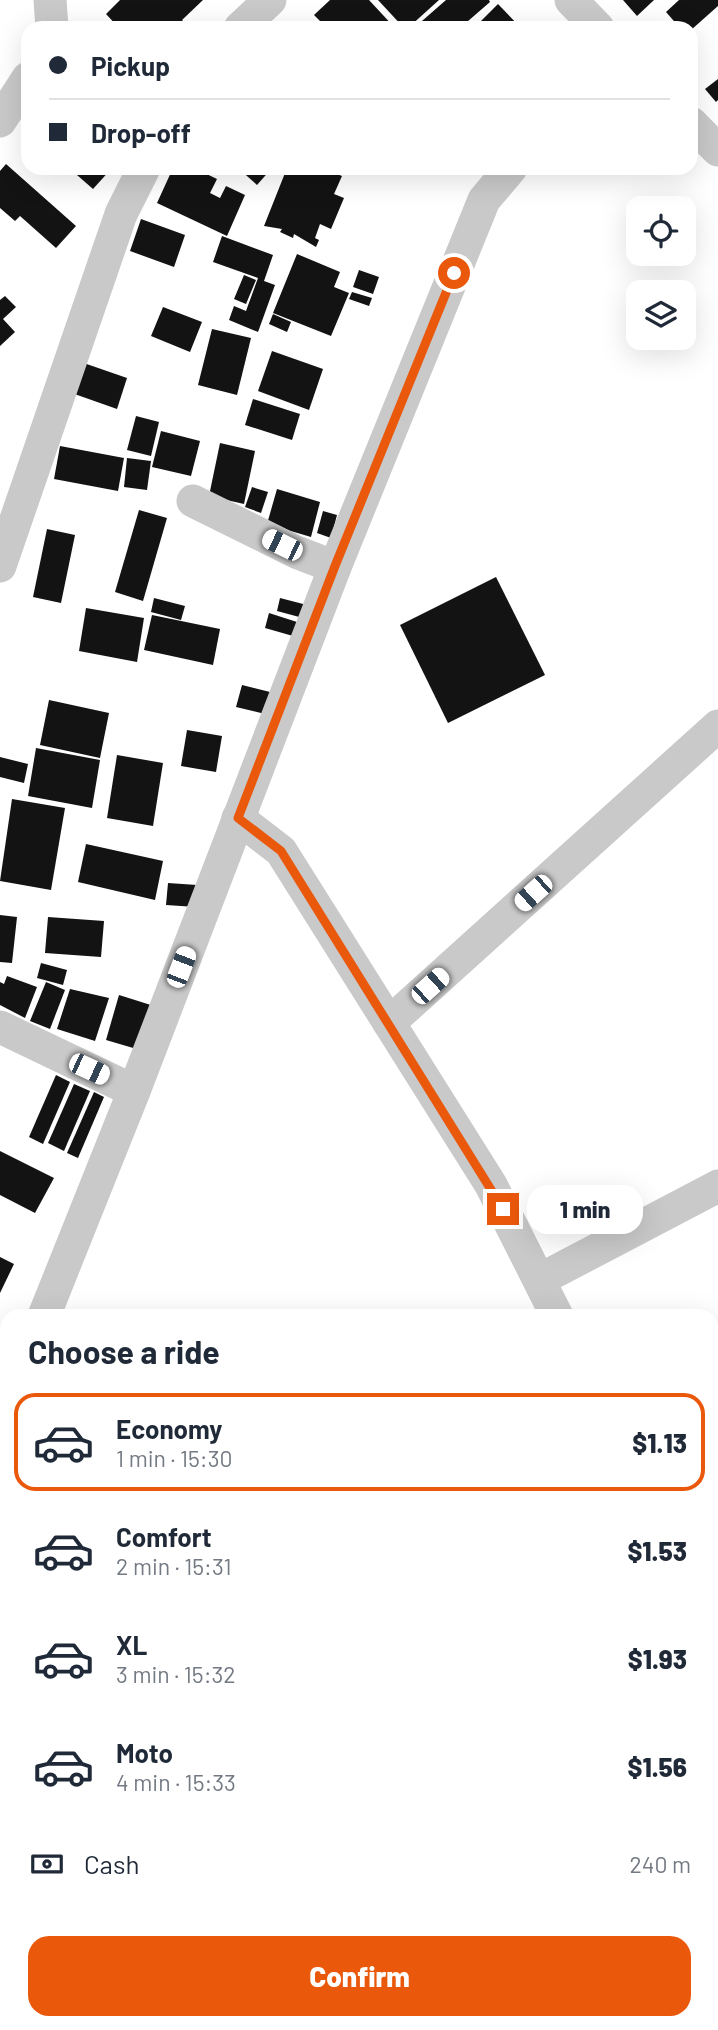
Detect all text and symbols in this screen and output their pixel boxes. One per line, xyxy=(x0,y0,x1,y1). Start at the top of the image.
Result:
text: Pickup xyxy=(91,50,170,81)
text: Drop-off xyxy=(91,117,191,148)
map controls xyxy=(626,196,696,350)
button: locate xyxy=(626,196,696,266)
route start xyxy=(438,257,470,289)
button: layers xyxy=(626,280,696,350)
car xyxy=(259,526,306,564)
car xyxy=(511,871,556,915)
car xyxy=(164,944,199,990)
car xyxy=(408,964,453,1008)
car xyxy=(66,1051,113,1087)
callout: 1 min xyxy=(528,1184,643,1234)
route end xyxy=(487,1193,519,1225)
text: 1 min xyxy=(560,1195,610,1223)
text: Choose a ride xyxy=(28,1332,220,1370)
icon: car xyxy=(32,1411,95,1474)
text: Economy xyxy=(116,1413,222,1444)
text: $1.13 xyxy=(632,1427,687,1458)
text: 1 min · 15:30 xyxy=(116,1444,232,1472)
icon: car xyxy=(32,1519,95,1582)
text: Comfort xyxy=(116,1521,212,1552)
text: $1.53 xyxy=(627,1535,687,1566)
text: 2 min · 15:31 xyxy=(116,1552,232,1580)
icon: car xyxy=(32,1627,95,1690)
text: XL xyxy=(116,1629,147,1660)
text: $1.93 xyxy=(628,1643,687,1674)
text: 3 min · 15:32 xyxy=(116,1660,236,1688)
icon: car xyxy=(32,1735,95,1798)
text: Moto xyxy=(116,1737,173,1768)
text: $1.56 xyxy=(627,1751,687,1782)
text: 4 min · 15:33 xyxy=(116,1768,236,1796)
icon: cash xyxy=(28,1845,66,1883)
text: Cash xyxy=(84,1848,139,1879)
text: 240 m xyxy=(629,1850,691,1878)
button: Confirm xyxy=(28,1936,691,2016)

